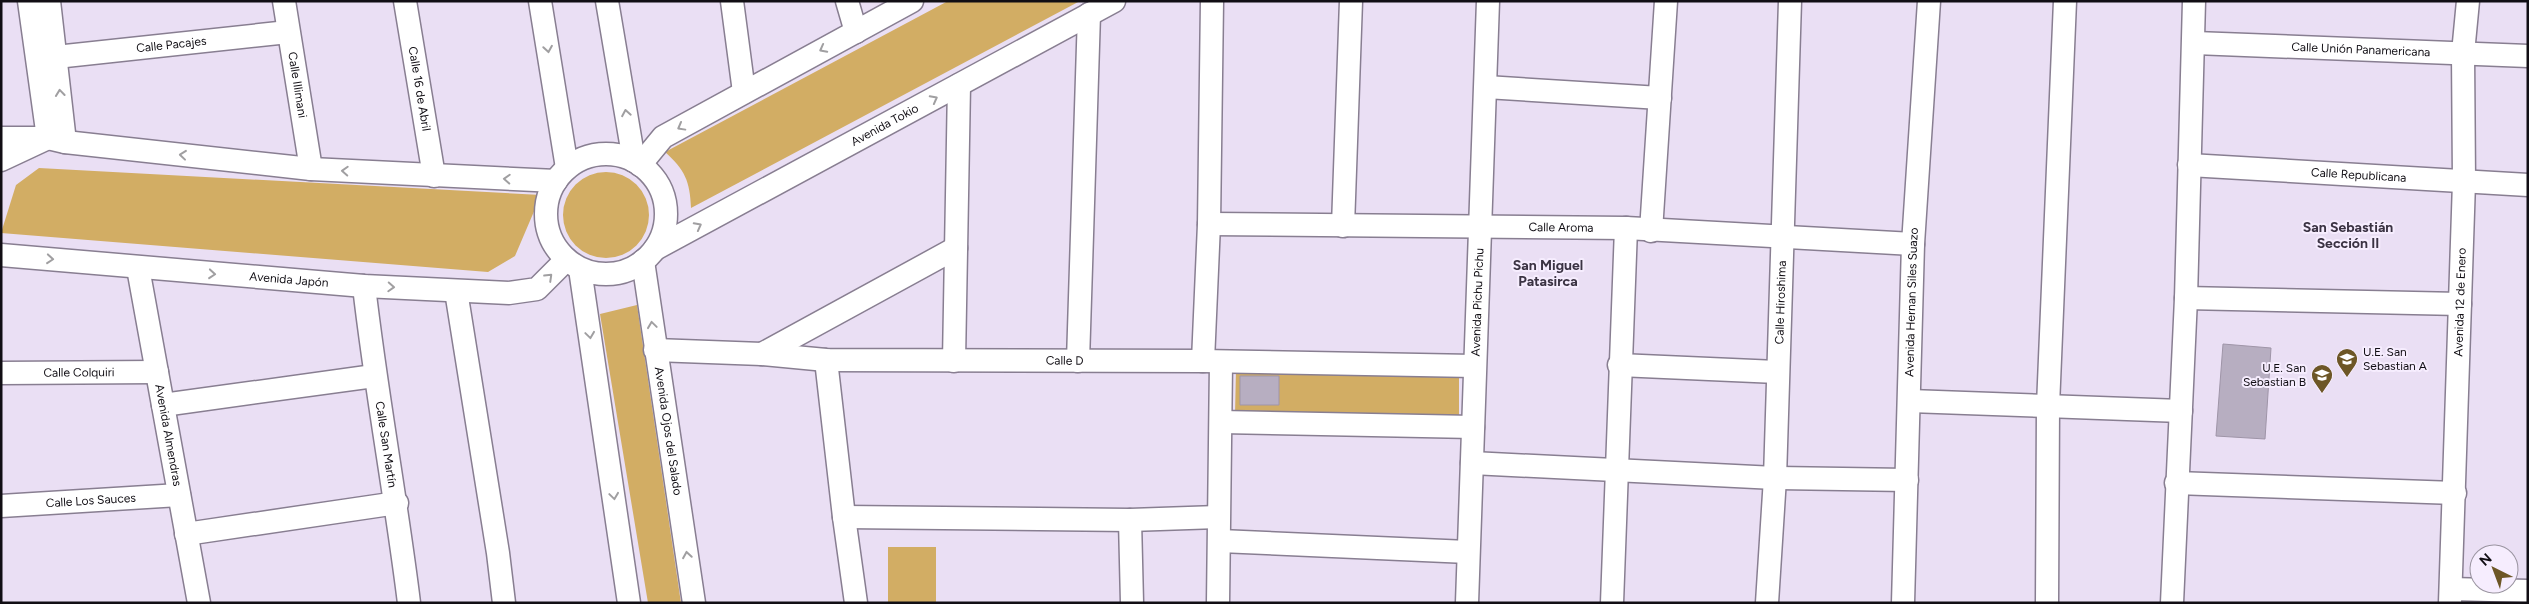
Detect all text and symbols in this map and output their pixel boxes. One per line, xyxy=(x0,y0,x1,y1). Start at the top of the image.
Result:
street label: Calle Pacajes xyxy=(136,34,208,55)
street label: Calle Unión Panamericana xyxy=(2291,40,2431,59)
one-way arrow xyxy=(820,43,829,53)
street label: Calle 16 de Abril xyxy=(406,45,433,132)
one-way arrow xyxy=(542,46,553,54)
street label: Calle Illimani xyxy=(285,51,310,119)
one-way arrow xyxy=(55,89,66,97)
one-way arrow xyxy=(928,95,937,105)
street label: Avenida Tokio xyxy=(848,101,921,149)
one-way arrow xyxy=(622,108,632,117)
one-way arrow xyxy=(677,121,686,131)
one-way arrow xyxy=(179,150,187,161)
street label: Calle Republicana xyxy=(2311,165,2407,185)
one-way arrow xyxy=(340,166,348,177)
one-way arrow xyxy=(503,174,510,184)
district label: San Sebastián Sección II xyxy=(2303,219,2393,252)
street label: Calle Aroma xyxy=(1528,220,1594,235)
one-way arrow xyxy=(693,222,702,232)
street label: Avenida Hernan Siles Suazo xyxy=(1902,227,1921,377)
street label: Avenida 12 de Enero xyxy=(2451,247,2469,357)
street label: Avenida Pichu Pichu xyxy=(1469,248,1486,357)
one-way arrow xyxy=(46,253,54,264)
district label: San Miguel Patasirca xyxy=(1513,257,1583,290)
street label: Calle Hiroshima xyxy=(1772,260,1789,344)
one-way arrow xyxy=(208,268,216,279)
street label: Avenida Japón xyxy=(249,269,329,290)
one-way arrow xyxy=(543,274,552,283)
one-way arrow xyxy=(387,282,395,293)
one-way arrow xyxy=(647,320,658,328)
one-way arrow xyxy=(584,331,595,339)
place label: U.E. San Sebastian A xyxy=(2363,345,2427,373)
school or university icon: U.E. San Sebastian A xyxy=(2335,347,2359,378)
street label: Calle D xyxy=(1046,354,1084,368)
place label: U.E. San Sebastian B xyxy=(2243,361,2306,389)
school or university icon: U.E. San Sebastian B xyxy=(2310,363,2334,394)
street label: Calle Colquiri xyxy=(43,365,115,380)
street label: Avenida Ojos del Salado xyxy=(652,366,685,496)
street label: Avenida Almendras xyxy=(152,383,185,488)
street label: Calle San Martín xyxy=(373,400,400,489)
street label: Calle Los Sauces xyxy=(45,491,137,510)
one-way arrow xyxy=(608,491,618,500)
north arrow xyxy=(2469,544,2519,594)
one-way arrow xyxy=(682,550,693,558)
text: N xyxy=(2476,550,2495,570)

